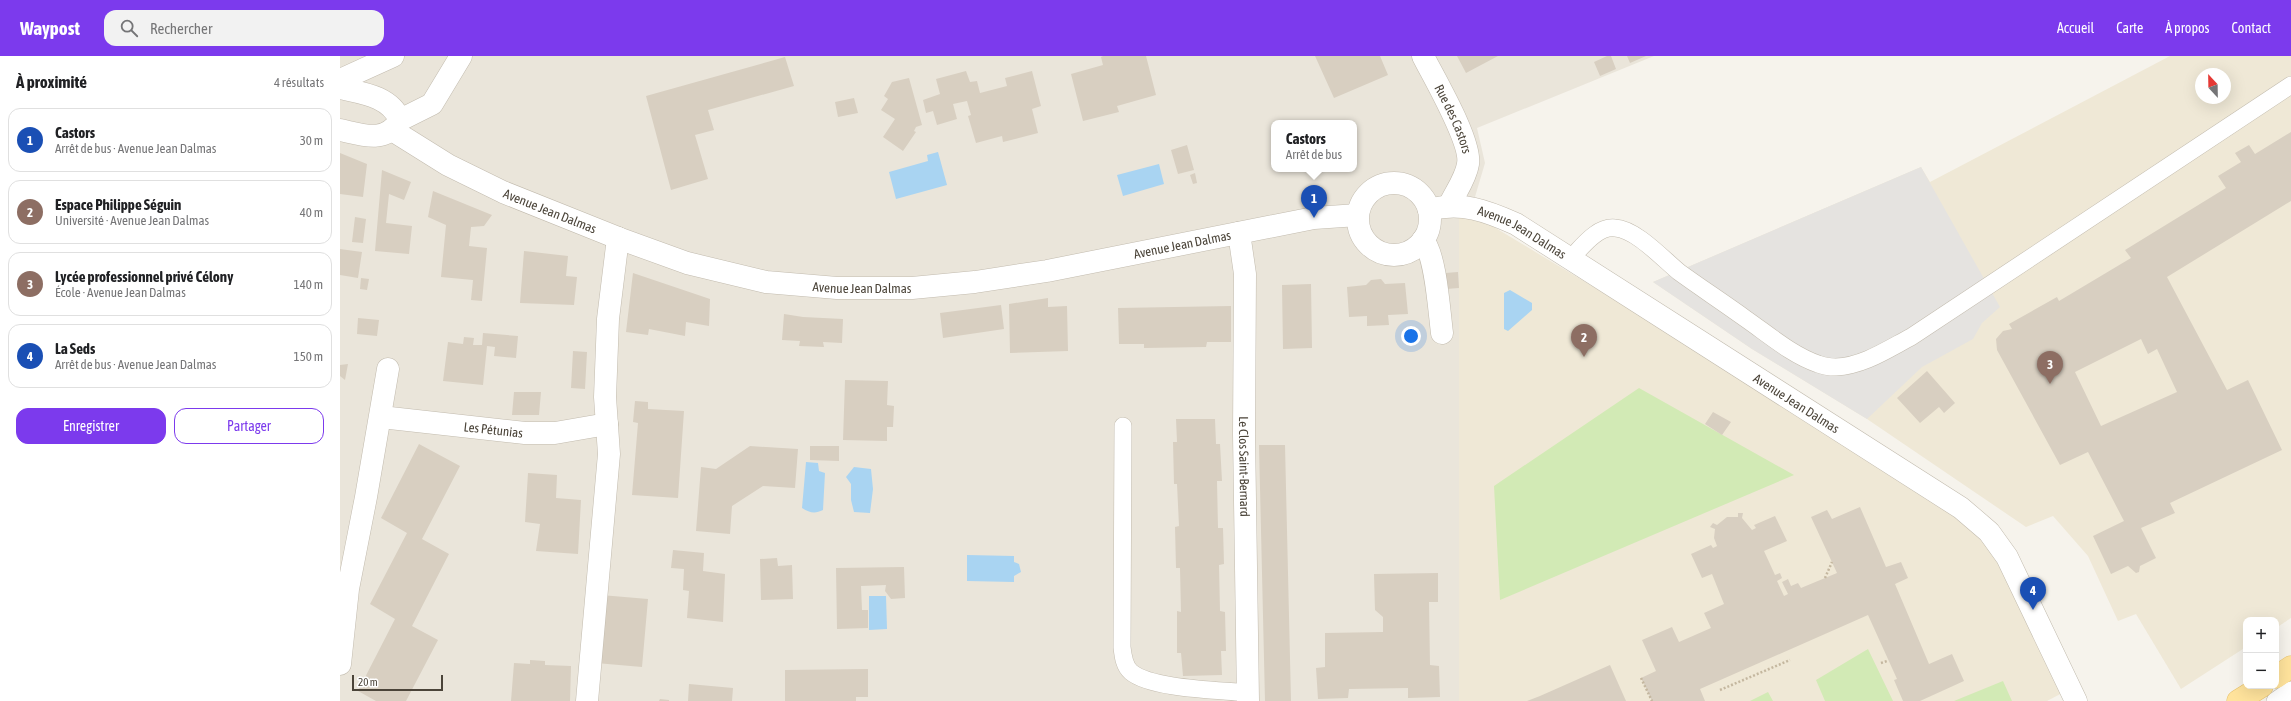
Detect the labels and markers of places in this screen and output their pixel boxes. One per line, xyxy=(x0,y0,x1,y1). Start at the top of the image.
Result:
pin: 1 xyxy=(1301,185,1327,218)
pin: 2 xyxy=(1571,324,1597,357)
pin: 3 xyxy=(2037,351,2063,384)
pin: 4 xyxy=(2020,577,2046,610)

